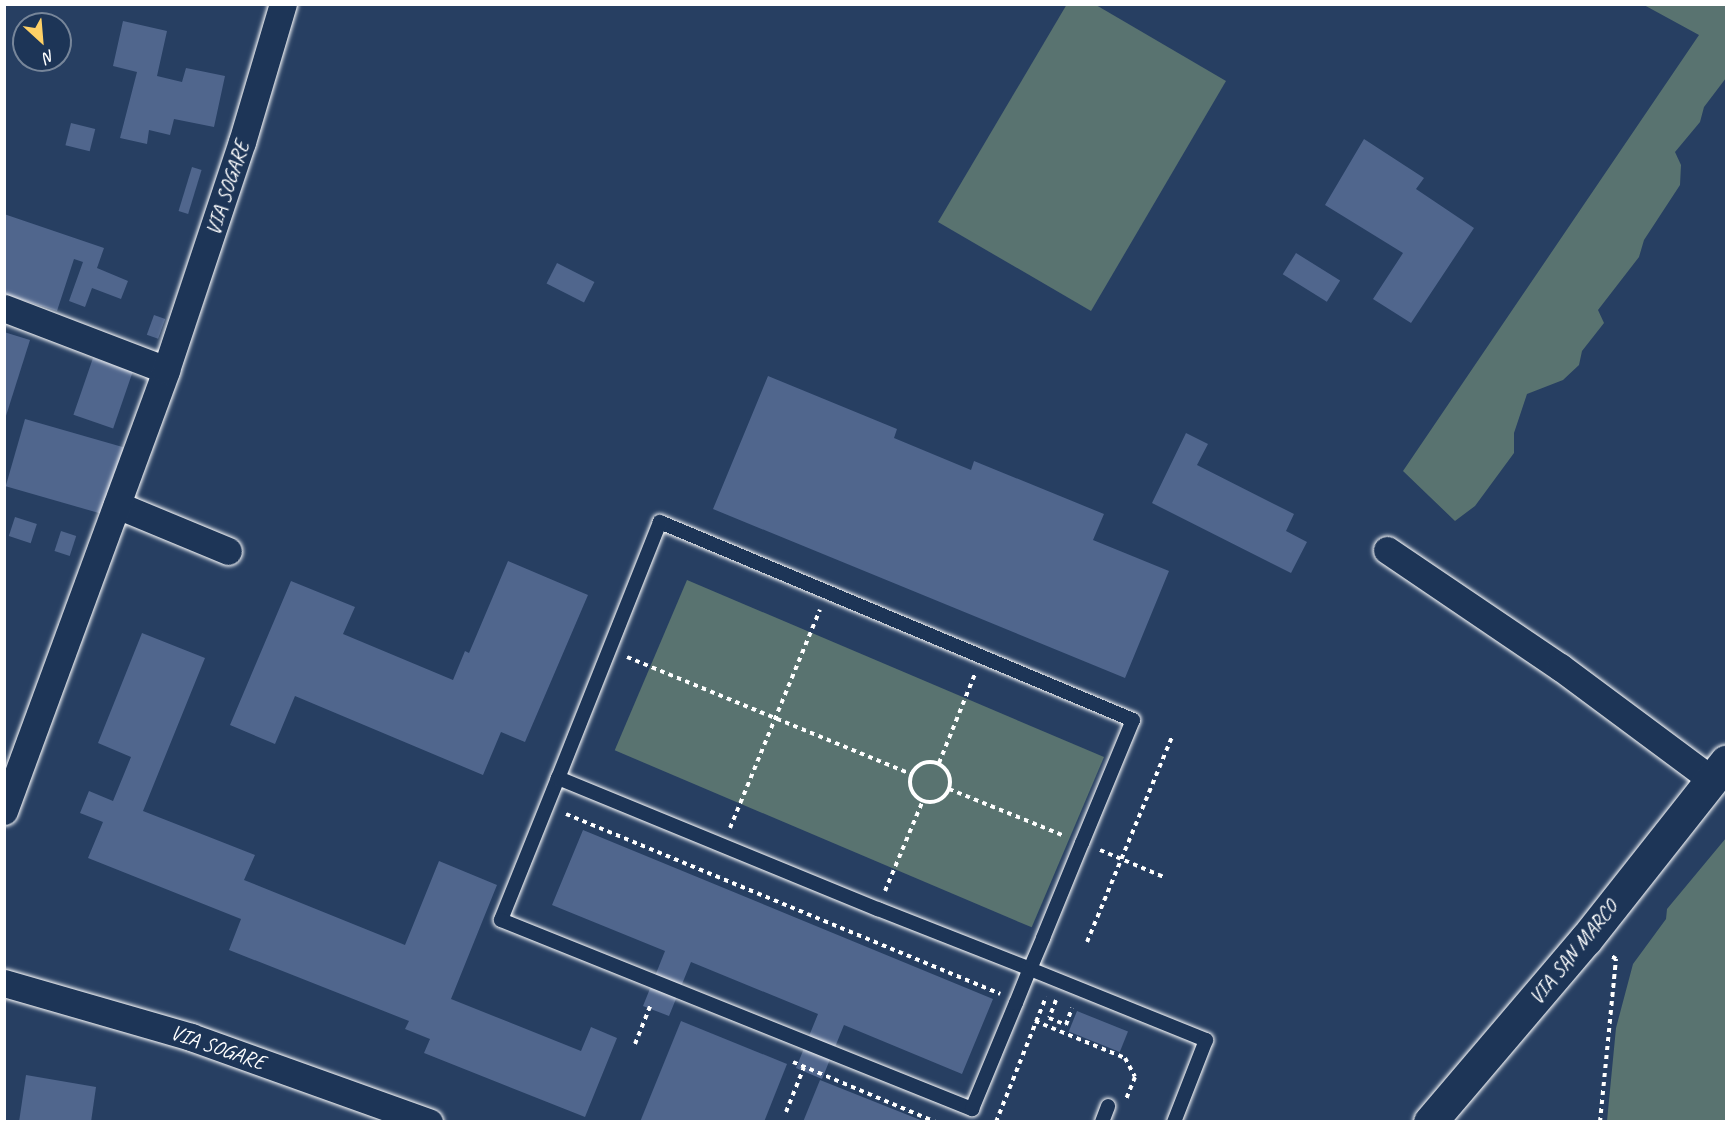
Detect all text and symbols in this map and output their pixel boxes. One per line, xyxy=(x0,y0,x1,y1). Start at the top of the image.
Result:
north arrow xyxy=(12,12,72,72)
text: N xyxy=(40,45,58,68)
street label: VIA SOGARE xyxy=(200,138,254,238)
street label: VIA SAN MARCO xyxy=(1523,894,1623,1010)
street label: VIA SOGARE xyxy=(168,1019,268,1075)

